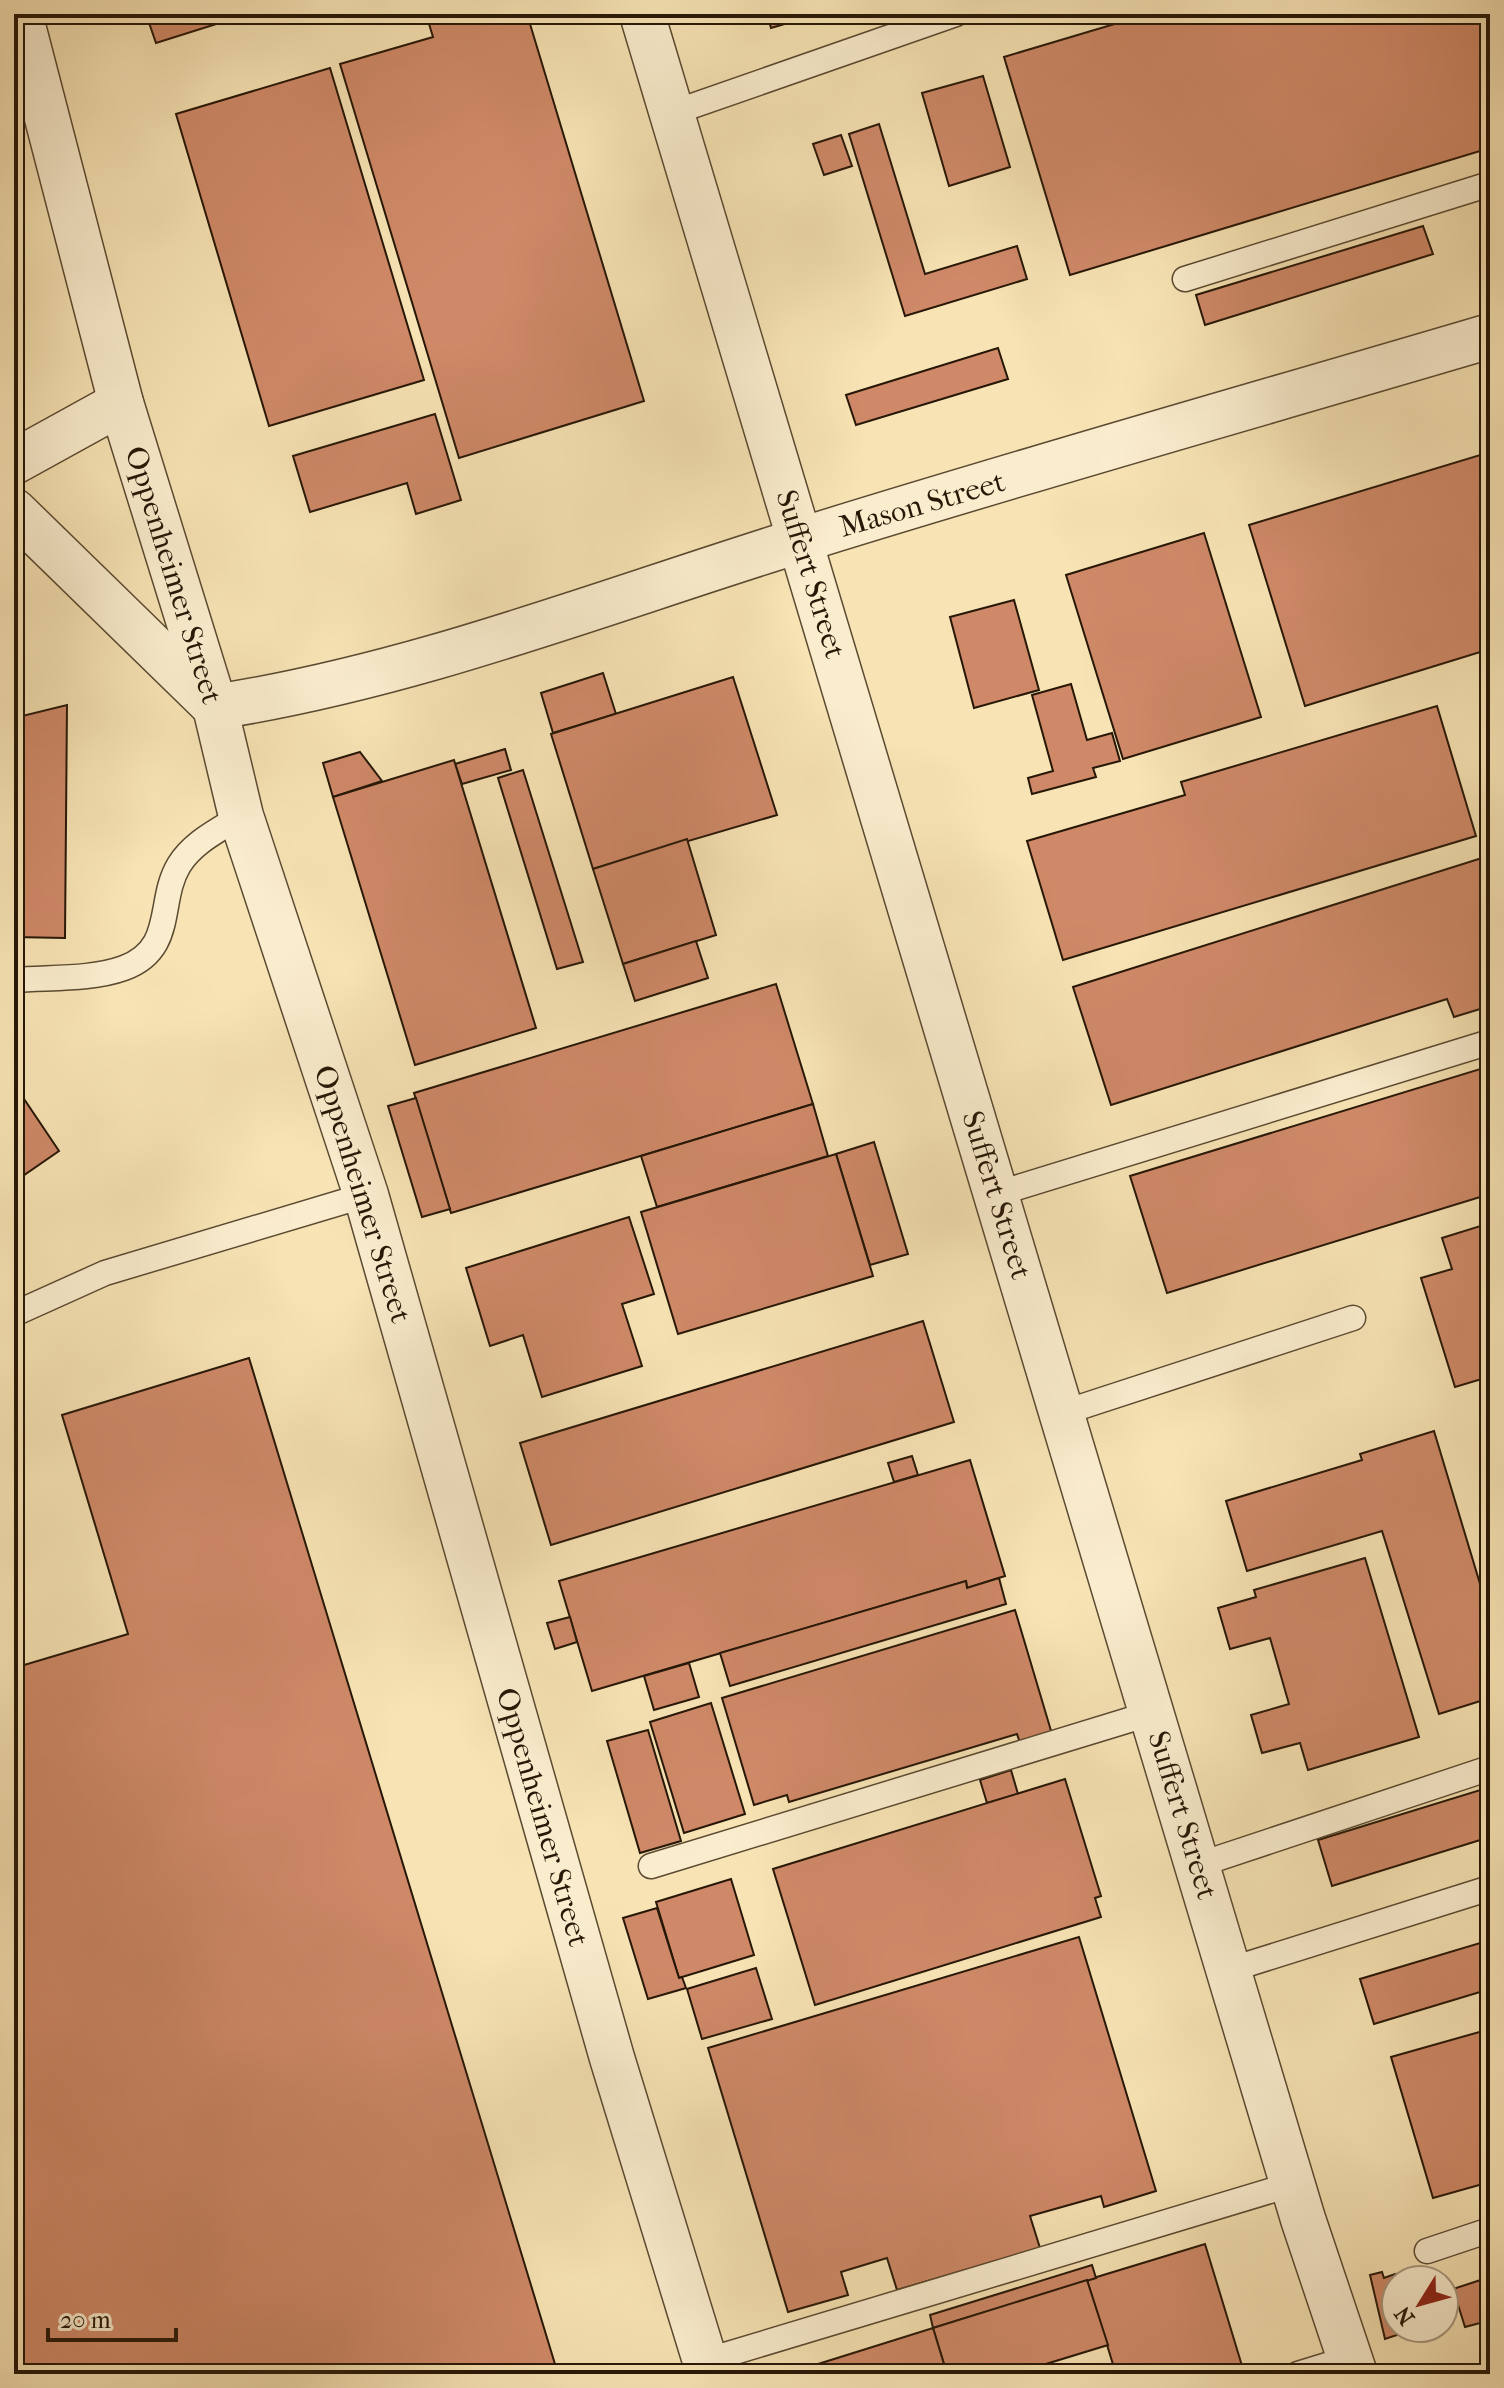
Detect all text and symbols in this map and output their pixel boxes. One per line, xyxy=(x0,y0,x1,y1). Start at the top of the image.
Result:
street label: Oppenheimer Street xyxy=(118,442,229,708)
street label: Mason Street xyxy=(835,464,1009,545)
street label: Suffert Street xyxy=(768,486,853,663)
street label: Oppenheimer Street xyxy=(307,1061,418,1327)
street label: Suffert Street xyxy=(954,1107,1039,1284)
street label: Oppenheimer Street xyxy=(489,1684,596,1951)
street label: Suffert Street xyxy=(1140,1727,1225,1904)
north arrow xyxy=(1380,2264,1460,2344)
scale bar xyxy=(48,2292,176,2342)
text: N xyxy=(1389,2301,1420,2330)
text: 20 m xyxy=(60,2306,111,2334)

